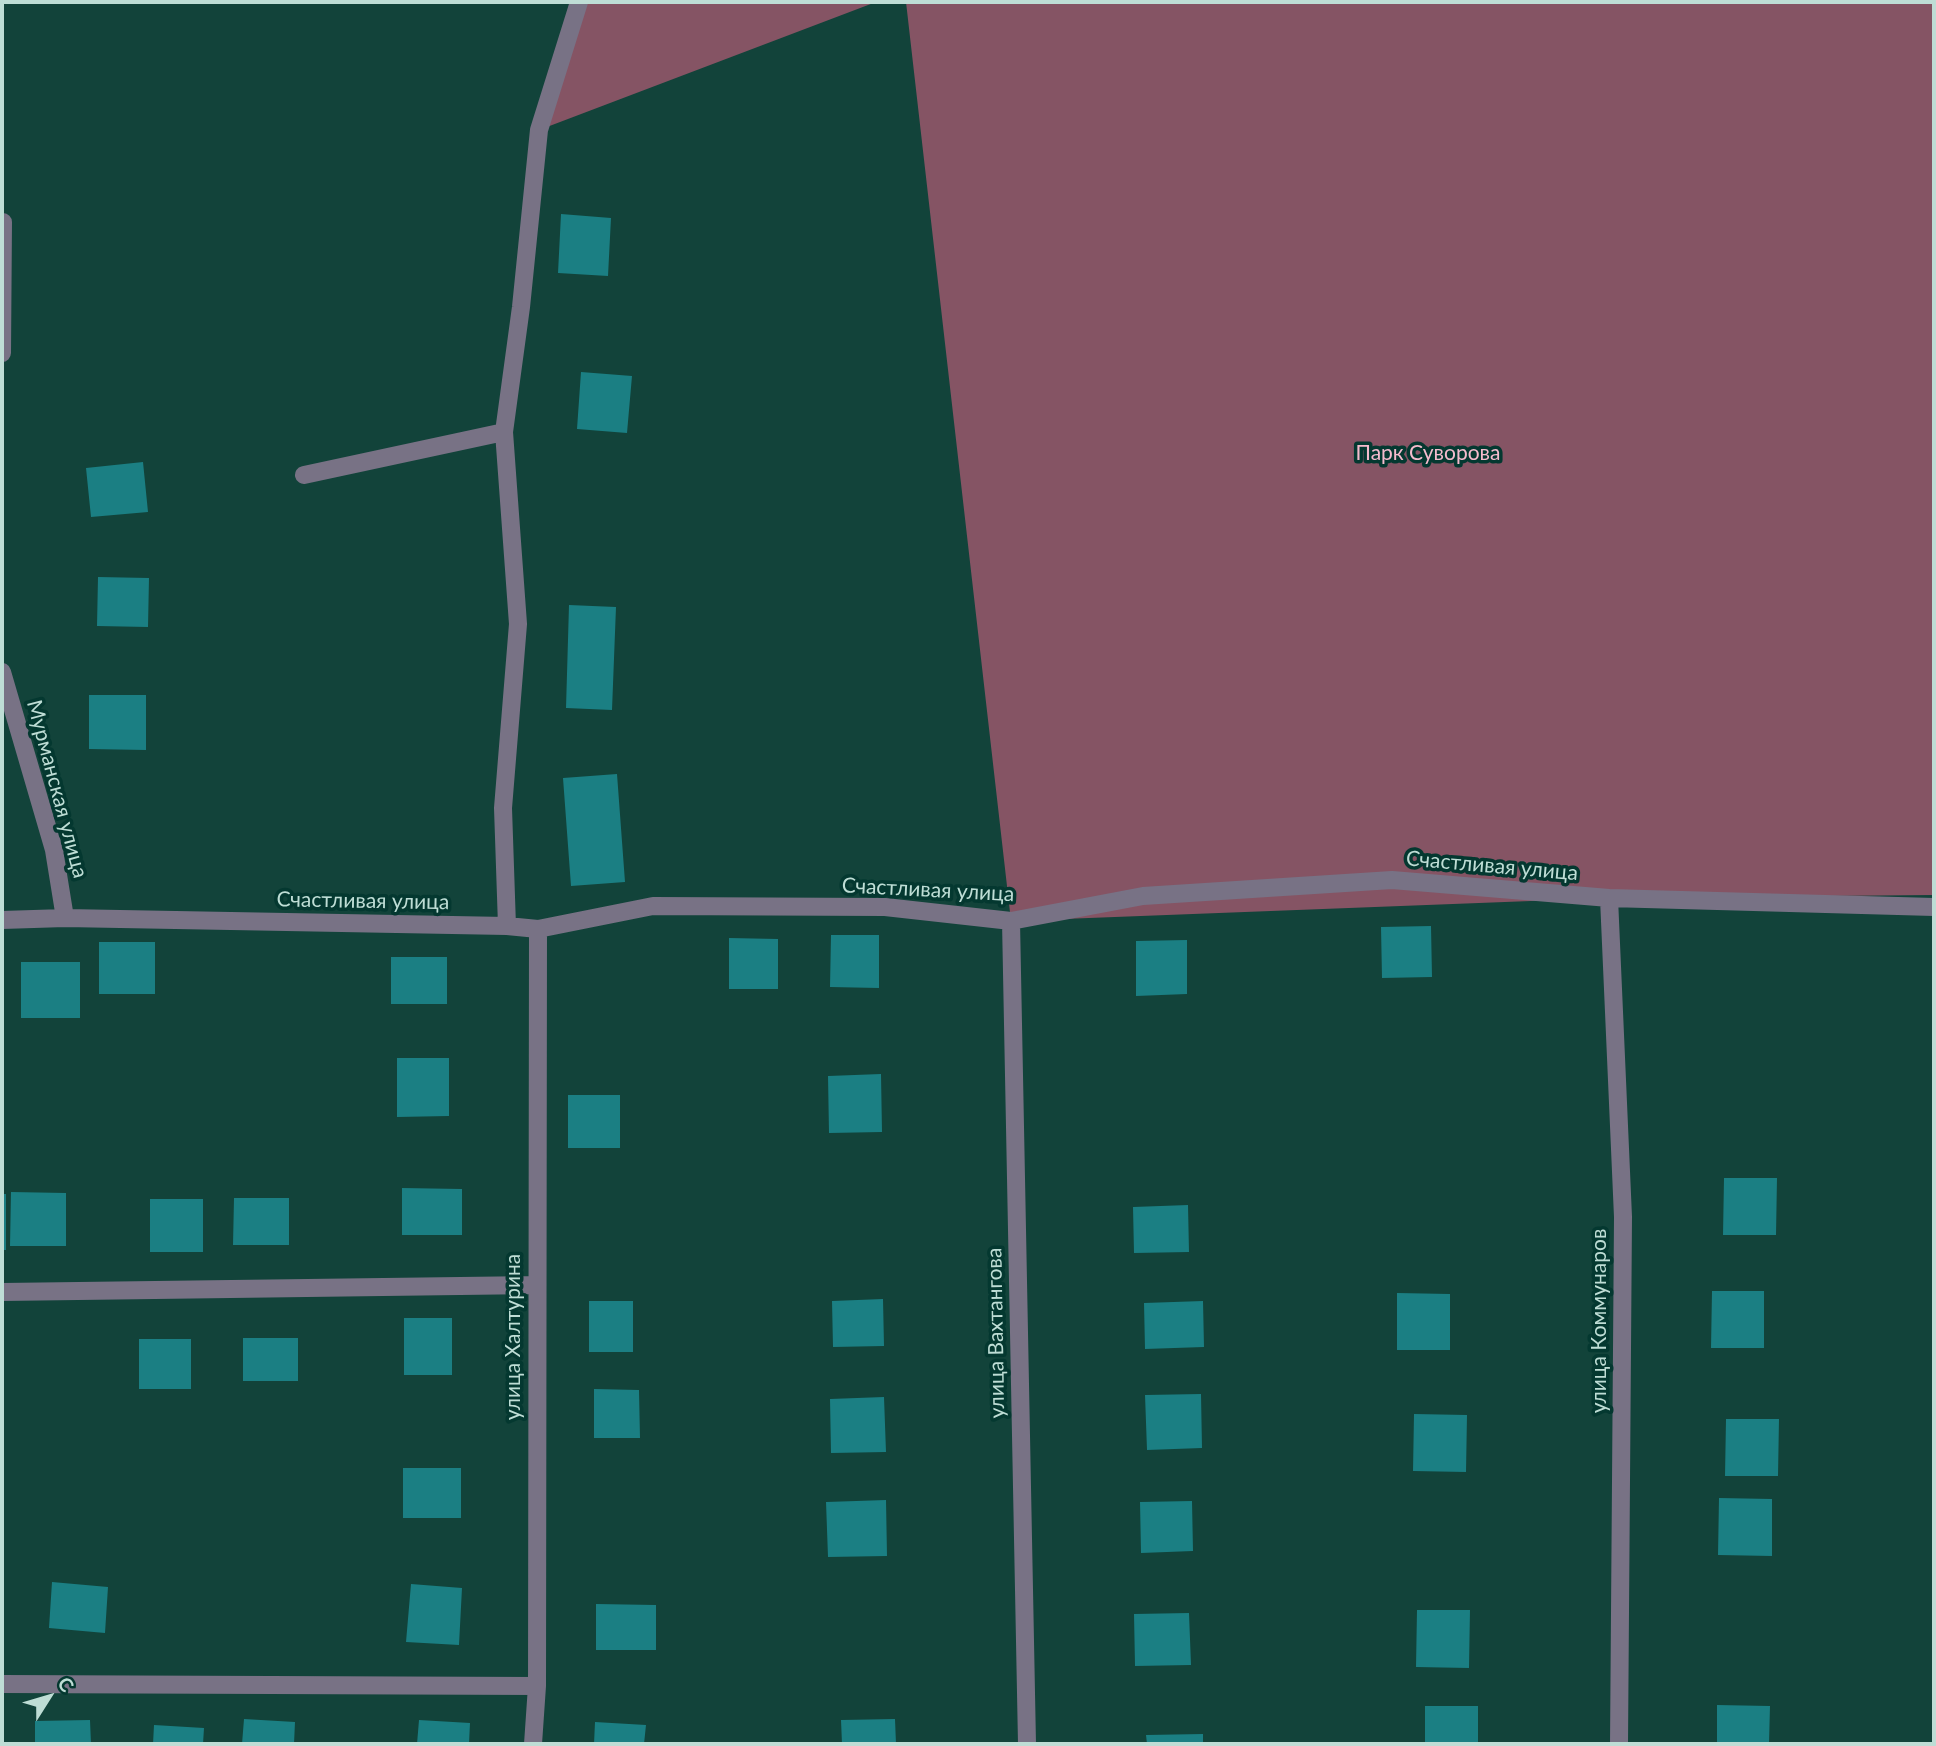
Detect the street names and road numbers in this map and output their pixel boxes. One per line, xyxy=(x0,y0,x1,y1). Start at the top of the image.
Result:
street label: Мурманская улица xyxy=(21,697,93,881)
street label: Счастливая улица xyxy=(1405,846,1579,886)
street label: Счастливая улица xyxy=(841,873,1015,907)
street label: Счастливая улица xyxy=(276,887,450,915)
street label: улица Коммунаров xyxy=(1586,1229,1612,1413)
street label: улица Вахтангова xyxy=(982,1247,1010,1419)
street label: улица Халтурина xyxy=(500,1254,526,1420)

